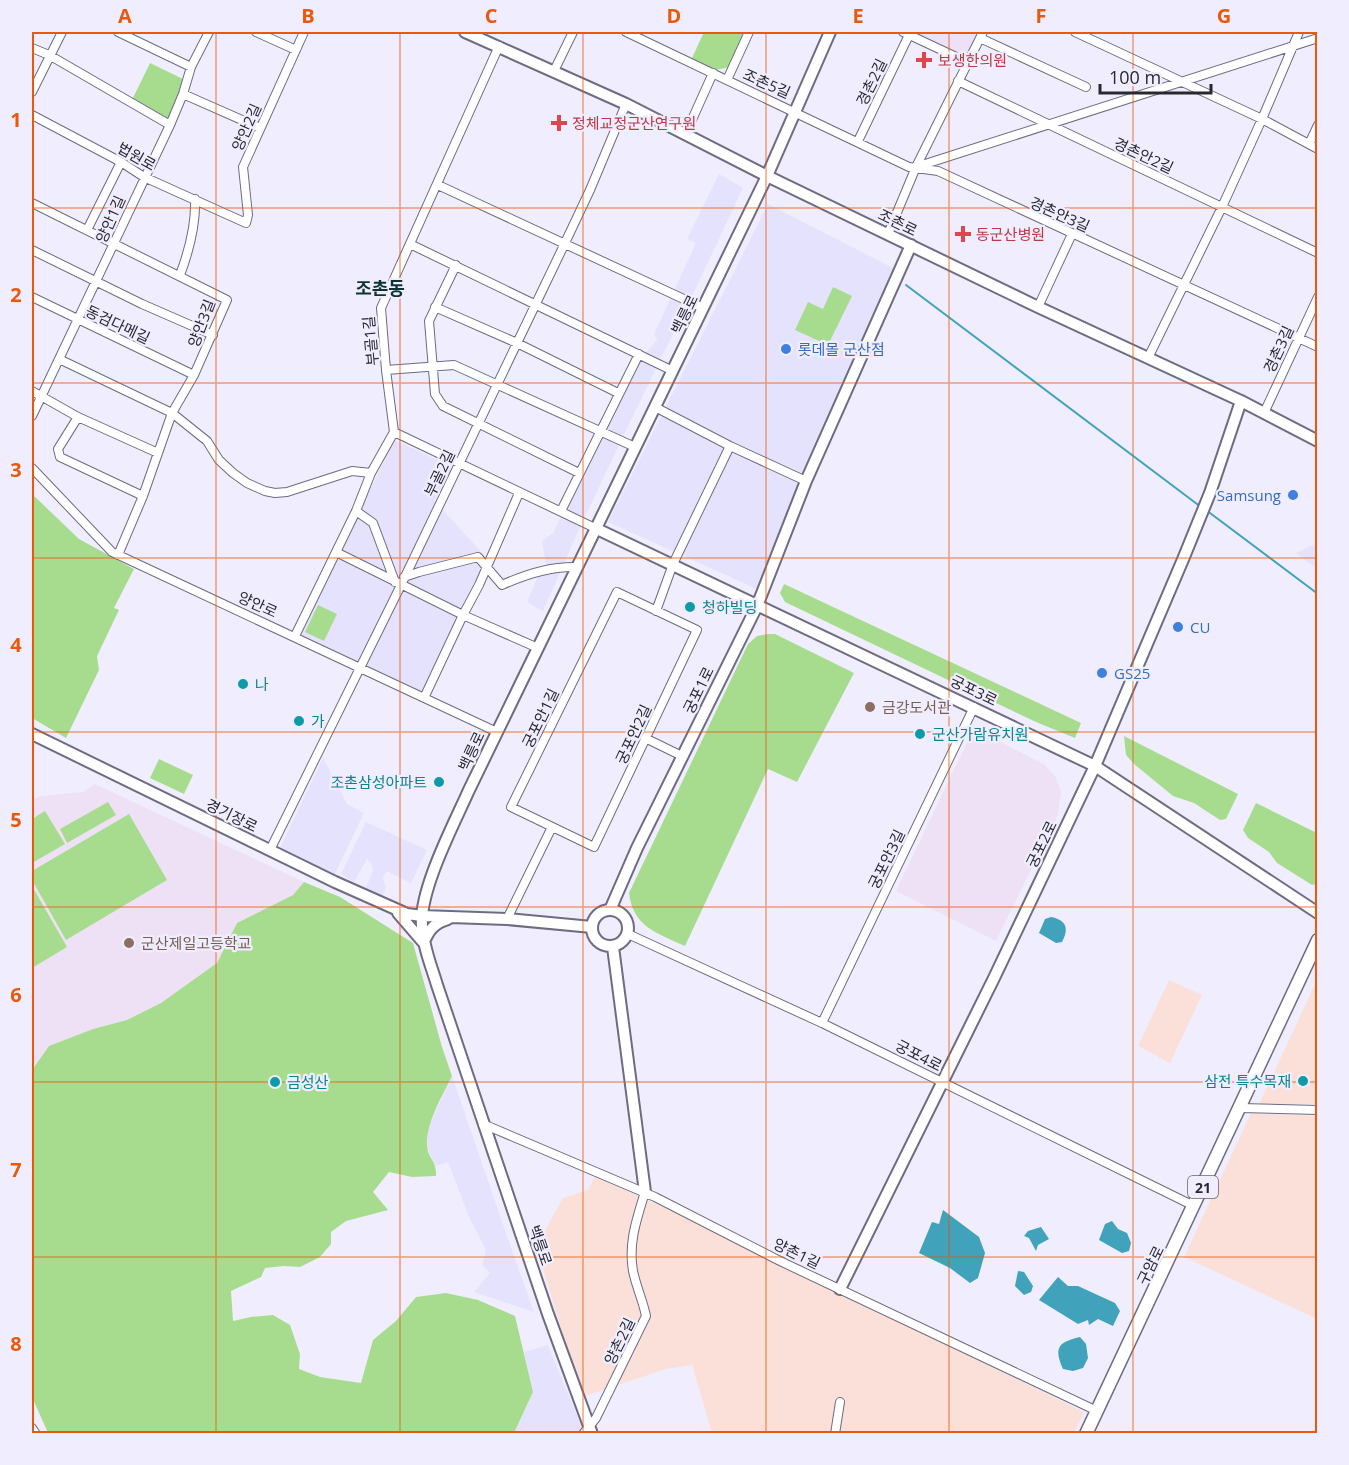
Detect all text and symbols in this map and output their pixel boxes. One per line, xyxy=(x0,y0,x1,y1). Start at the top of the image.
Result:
text: A xyxy=(118,2,132,29)
text: B xyxy=(301,2,315,29)
text: C xyxy=(485,2,498,29)
text: D xyxy=(667,2,681,29)
text: E xyxy=(852,2,864,29)
text: F xyxy=(1036,2,1046,29)
text: G xyxy=(1217,2,1231,29)
place label: 보생한의원 xyxy=(938,50,1007,70)
marker: 보생한의원 xyxy=(915,51,933,69)
street label: 경촌2길 xyxy=(851,55,891,109)
scale bar xyxy=(1100,57,1211,95)
street label: 조촌5길 xyxy=(740,64,794,102)
text: 100 m xyxy=(1109,65,1161,89)
street label: 양안2길 xyxy=(227,100,265,154)
text: 1 xyxy=(10,106,22,133)
place label: 정체교정군산연구원 xyxy=(572,113,696,133)
marker: 정체교정군산연구원 xyxy=(550,114,568,132)
street label: 경촌안2길 xyxy=(1111,132,1177,178)
street label: 법원로 xyxy=(114,137,160,175)
street label: 양안1길 xyxy=(91,192,129,246)
street label: 경촌안3길 xyxy=(1027,192,1093,236)
street label: 조촌로 xyxy=(875,204,921,240)
place label: 동군산병원 xyxy=(976,224,1045,244)
marker: 동군산병원 xyxy=(954,225,972,243)
district label: 조촌동 xyxy=(355,276,405,300)
text: 2 xyxy=(10,281,22,308)
street label: 백릉로 xyxy=(666,291,702,337)
street label: 양안3길 xyxy=(183,296,219,350)
street label: 동검다메길 xyxy=(82,300,154,348)
street label: 부골1길 xyxy=(358,315,382,367)
street label: 경촌3길 xyxy=(1258,322,1298,376)
place label: 롯데몰 군산점 xyxy=(798,339,885,359)
marker: 롯데몰 군산점 xyxy=(779,342,793,356)
street label: 부골2길 xyxy=(419,446,459,500)
text: 3 xyxy=(10,456,22,483)
place label: Samsung xyxy=(1217,485,1281,505)
marker: Samsung xyxy=(1286,488,1300,502)
street label: 양안로 xyxy=(235,586,281,622)
place label: 청하빌딩 xyxy=(702,597,757,617)
marker: 청하빌딩 xyxy=(683,600,697,614)
place label: CU xyxy=(1190,617,1210,637)
marker: CU xyxy=(1171,620,1185,634)
text: 4 xyxy=(10,631,22,658)
street label: 궁포1로 xyxy=(678,663,718,717)
place label: GS25 xyxy=(1114,663,1150,683)
marker: GS25 xyxy=(1095,666,1109,680)
street label: 궁포3로 xyxy=(947,670,1001,710)
place label: 나 xyxy=(255,674,269,694)
marker: 나 xyxy=(236,677,250,691)
street label: 궁포안1길 xyxy=(517,685,563,751)
place label: 금강도서관 xyxy=(882,697,951,717)
marker: 금강도서관 xyxy=(863,700,877,714)
street label: 궁포안2길 xyxy=(610,701,656,767)
place label: 가 xyxy=(311,711,325,731)
marker: 가 xyxy=(292,714,306,728)
place label: 군산가람유치원 xyxy=(932,724,1029,744)
marker: 군산가람유치원 xyxy=(913,727,927,741)
street label: 백릉로 xyxy=(453,728,489,774)
place label: 조촌삼성아파트 xyxy=(330,772,427,792)
marker: 조촌삼성아파트 xyxy=(432,775,446,789)
street label: 경기장로 xyxy=(203,794,261,836)
text: 5 xyxy=(10,806,22,833)
street label: 궁포2로 xyxy=(1021,817,1061,871)
street label: 궁포안3길 xyxy=(863,826,909,892)
place label: 군산제일고등학교 xyxy=(141,933,251,953)
marker: 군산제일고등학교 xyxy=(122,936,136,950)
text: 6 xyxy=(10,981,22,1008)
street label: 궁포4로 xyxy=(892,1035,946,1075)
place label: 삼전 특수목재 xyxy=(1204,1071,1291,1091)
place label: 금성산 xyxy=(287,1072,329,1092)
marker: 삼전 특수목재 xyxy=(1296,1074,1310,1088)
marker: 금성산 xyxy=(268,1075,282,1089)
text: 7 xyxy=(10,1156,22,1183)
road number: 21 xyxy=(1188,1176,1218,1198)
street label: 백릉로 xyxy=(525,1222,557,1268)
street label: 양촌1길 xyxy=(770,1233,824,1273)
street label: 구암로 xyxy=(1132,1242,1168,1288)
street label: 양촌2길 xyxy=(599,1314,639,1368)
text: 8 xyxy=(10,1330,22,1357)

